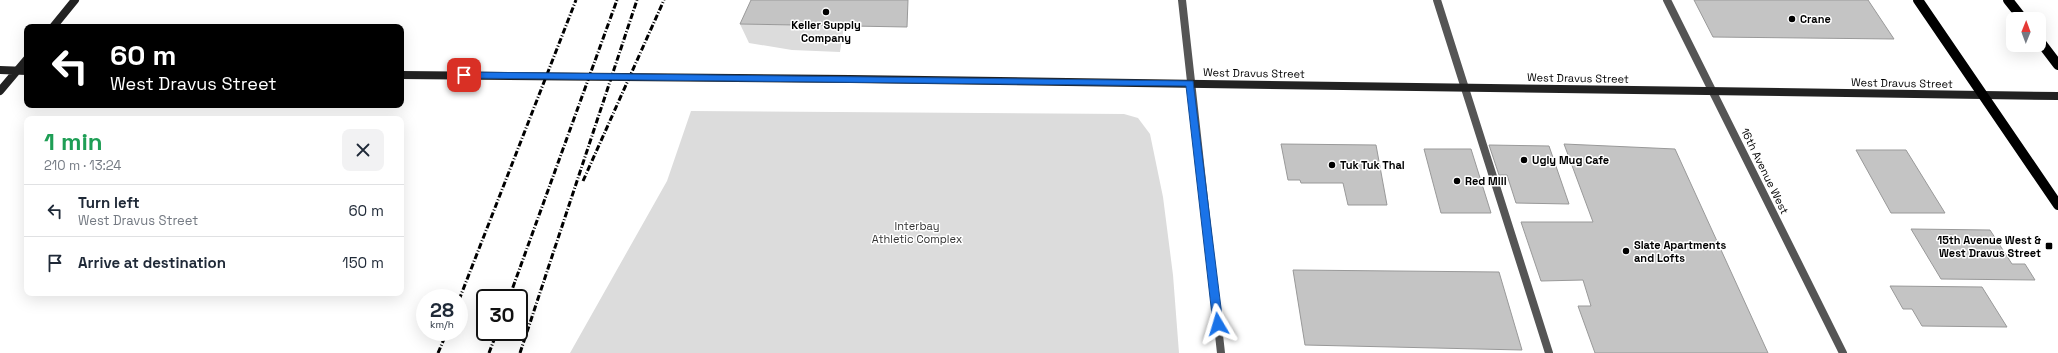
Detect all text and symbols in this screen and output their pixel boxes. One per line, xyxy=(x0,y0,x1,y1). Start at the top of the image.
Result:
marker: Keller Supply Company xyxy=(821,7,831,17)
place label: Crane xyxy=(1800,12,1831,26)
north arrow xyxy=(2006,12,2046,52)
map controls xyxy=(2006,12,2046,52)
marker: Crane xyxy=(1787,14,1797,24)
place label: Keller Supply Company xyxy=(791,18,861,45)
text: 60 m xyxy=(110,37,176,73)
icon: left xyxy=(44,40,96,92)
pin xyxy=(447,58,481,92)
icon: arrive xyxy=(453,64,475,86)
street label: West Dravus Street xyxy=(1203,65,1305,81)
street label: West Dravus Street xyxy=(1527,70,1629,86)
text: West Dravus Street xyxy=(110,72,276,95)
street label: West Dravus Street xyxy=(1851,75,1953,91)
text: 1 min xyxy=(44,126,103,157)
street label: 16th Avenue West xyxy=(1738,126,1792,216)
button: close xyxy=(342,129,384,171)
place label: Ugly Mug Cafe xyxy=(1532,153,1609,167)
marker: Ugly Mug Cafe xyxy=(1519,155,1529,165)
text: 210 m · 13:24 xyxy=(44,157,121,174)
place label: Tuk Tuk Thai xyxy=(1340,158,1405,172)
marker: Tuk Tuk Thai xyxy=(1327,160,1337,170)
place label: Red Mill xyxy=(1465,174,1507,188)
marker: Red Mill xyxy=(1452,176,1462,186)
text: Turn left xyxy=(78,193,140,212)
icon: left xyxy=(44,200,66,222)
text: 60 m xyxy=(348,201,384,220)
text: West Dravus Street xyxy=(78,212,198,229)
park label: Interbay Athletic Complex xyxy=(872,219,963,246)
place label: 15th Avenue West & West Dravus Street xyxy=(1937,233,2041,260)
place label: Slate Apartments and Lofts xyxy=(1634,238,1726,265)
marker: 15th Avenue West & West Dravus Street xyxy=(2044,241,2054,251)
marker: Slate Apartments and Lofts xyxy=(1621,246,1631,256)
icon: arrive xyxy=(44,252,66,274)
text: Arrive at destination xyxy=(78,253,226,272)
text: 150 m xyxy=(342,253,384,272)
speed limit sign: 30 xyxy=(476,289,528,341)
text: 28 xyxy=(430,297,454,323)
position arrow xyxy=(1197,303,1239,345)
text: km/h xyxy=(430,318,454,331)

